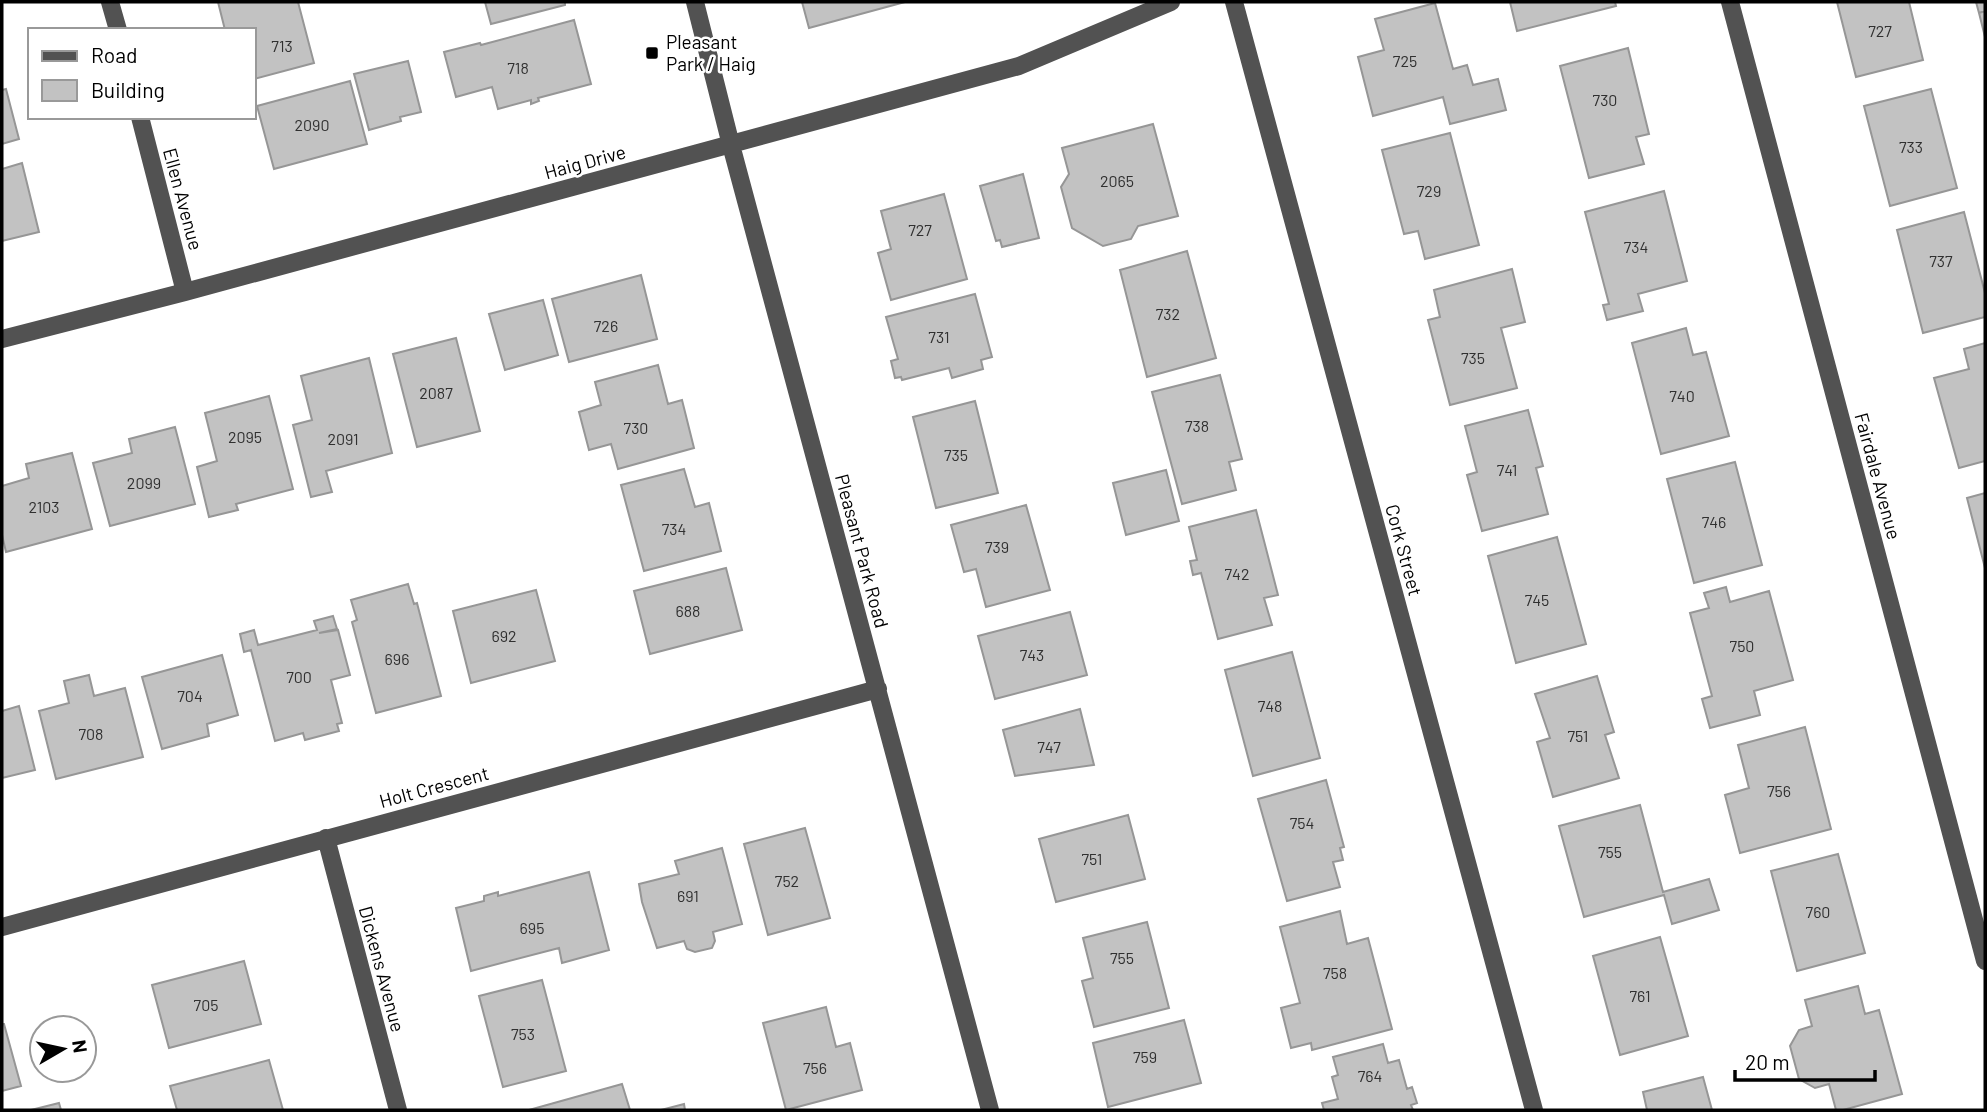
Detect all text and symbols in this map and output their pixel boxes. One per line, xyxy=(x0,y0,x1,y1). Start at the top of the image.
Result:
house number: 727 xyxy=(1868,21,1892,40)
legend xyxy=(28,28,256,119)
place label: Pleasant Park / Haig xyxy=(666,30,756,75)
house number: 713 xyxy=(271,36,293,55)
text: Road xyxy=(91,42,137,67)
marker: Pleasant Park / Haig xyxy=(644,45,660,61)
house number: 725 xyxy=(1393,51,1417,70)
house number: 718 xyxy=(507,58,529,77)
text: Building xyxy=(91,77,165,102)
house number: 730 xyxy=(1593,90,1617,109)
house number: 2090 xyxy=(295,115,330,134)
house number: 733 xyxy=(1899,137,1923,156)
street label: Haig Drive xyxy=(542,140,628,183)
street label: Ellen Avenue xyxy=(159,145,208,252)
house number: 2065 xyxy=(1100,171,1134,190)
house number: 729 xyxy=(1417,181,1441,200)
house number: 727 xyxy=(908,220,932,239)
house number: 734 xyxy=(1624,237,1648,256)
house number: 737 xyxy=(1929,251,1953,270)
house number: 732 xyxy=(1156,304,1180,323)
house number: 726 xyxy=(594,316,618,335)
house number: 731 xyxy=(928,327,950,346)
house number: 735 xyxy=(1461,348,1485,367)
house number: 2087 xyxy=(419,383,453,402)
house number: 740 xyxy=(1669,386,1695,405)
street label: Fairdale Avenue xyxy=(1851,410,1906,542)
house number: 738 xyxy=(1185,416,1209,435)
house number: 730 xyxy=(624,418,648,437)
house number: 2095 xyxy=(228,427,262,446)
house number: 2091 xyxy=(327,429,359,448)
house number: 735 xyxy=(944,445,968,464)
house number: 741 xyxy=(1497,460,1517,479)
street label: Pleasant Park Road xyxy=(831,471,894,630)
house number: 2099 xyxy=(127,473,161,492)
house number: 2103 xyxy=(28,497,60,516)
street label: Cork Street xyxy=(1381,502,1428,598)
house number: 746 xyxy=(1702,512,1726,531)
house number: 734 xyxy=(662,519,686,538)
house number: 739 xyxy=(985,537,1009,556)
house number: 742 xyxy=(1225,564,1249,583)
house number: 745 xyxy=(1525,590,1549,609)
house number: 688 xyxy=(676,601,700,620)
house number: 692 xyxy=(491,626,517,645)
house number: 750 xyxy=(1730,636,1754,655)
house number: 743 xyxy=(1020,645,1044,664)
house number: 696 xyxy=(385,649,409,668)
house number: 700 xyxy=(286,667,312,686)
house number: 704 xyxy=(177,686,203,705)
house number: 748 xyxy=(1258,696,1282,715)
house number: 708 xyxy=(79,724,103,743)
house number: 751 xyxy=(1568,726,1588,745)
house number: 747 xyxy=(1037,737,1061,756)
street label: Holt Crescent xyxy=(377,761,491,812)
house number: 756 xyxy=(1767,781,1791,800)
house number: 754 xyxy=(1290,813,1314,832)
house number: 755 xyxy=(1598,842,1622,861)
house number: 751 xyxy=(1082,849,1102,868)
house number: 752 xyxy=(775,871,799,890)
house number: 691 xyxy=(677,886,699,905)
house number: 760 xyxy=(1806,902,1830,921)
street label: Dickens Avenue xyxy=(355,903,410,1034)
house number: 695 xyxy=(520,918,544,937)
house number: 755 xyxy=(1110,948,1134,967)
house number: 758 xyxy=(1323,963,1347,982)
house number: 761 xyxy=(1629,986,1651,1005)
house number: 705 xyxy=(194,995,218,1014)
north arrow xyxy=(28,1014,98,1084)
house number: 753 xyxy=(511,1024,535,1043)
text: N xyxy=(68,1038,93,1054)
scale bar xyxy=(1735,1038,1875,1082)
house number: 759 xyxy=(1133,1047,1157,1066)
text: 20 m xyxy=(1745,1049,1790,1074)
house number: 756 xyxy=(803,1058,827,1077)
house number: 764 xyxy=(1358,1066,1382,1085)

